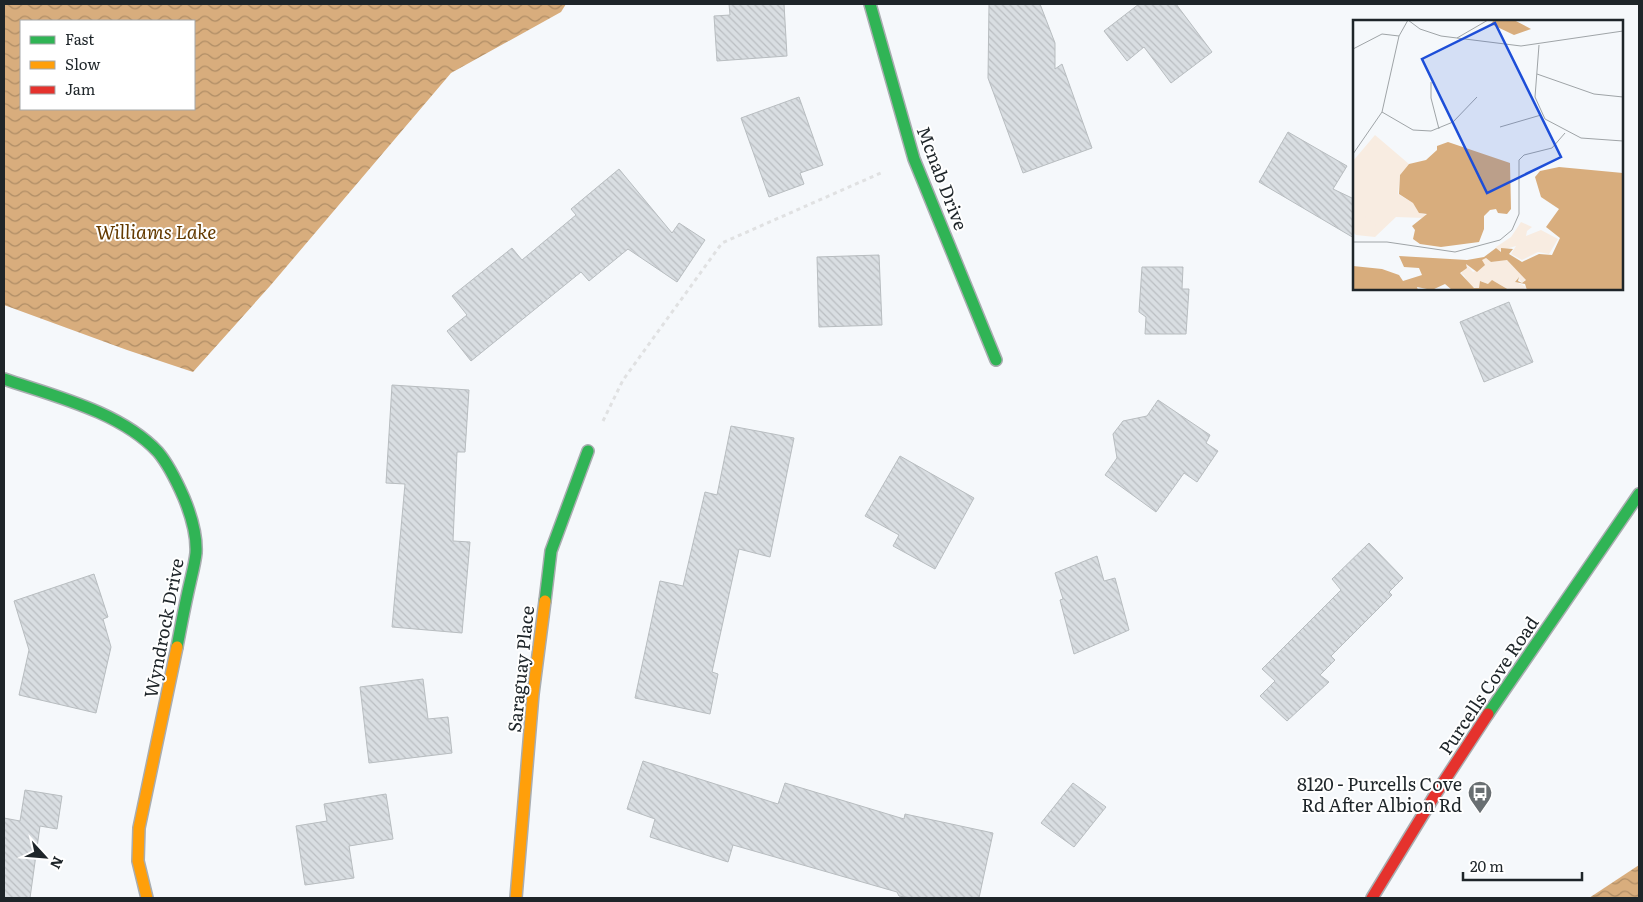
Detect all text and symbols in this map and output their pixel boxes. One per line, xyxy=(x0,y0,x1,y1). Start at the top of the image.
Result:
legend xyxy=(20,20,195,110)
inset map xyxy=(1353,20,1623,290)
text: Fast xyxy=(65,27,94,50)
text: Slow xyxy=(65,52,100,75)
text: Jam xyxy=(65,77,96,100)
street label: Mcnab Drive xyxy=(911,122,975,234)
water label: Williams Lake xyxy=(96,217,216,245)
street label: Wyndrock Drive xyxy=(136,556,190,700)
street label: Saraguay Place xyxy=(500,604,540,734)
street label: Purcells Cove Road xyxy=(1432,610,1544,760)
place label: 8120 - Purcells Cove Rd After Albion Rd xyxy=(1297,770,1462,818)
bus stop icon: 8120 - Purcells Cove Rd After Albion Rd xyxy=(1467,780,1493,814)
north arrow xyxy=(20,832,70,882)
scale bar xyxy=(1463,850,1582,882)
text: N xyxy=(46,853,69,873)
text: 20 m xyxy=(1470,854,1504,877)

